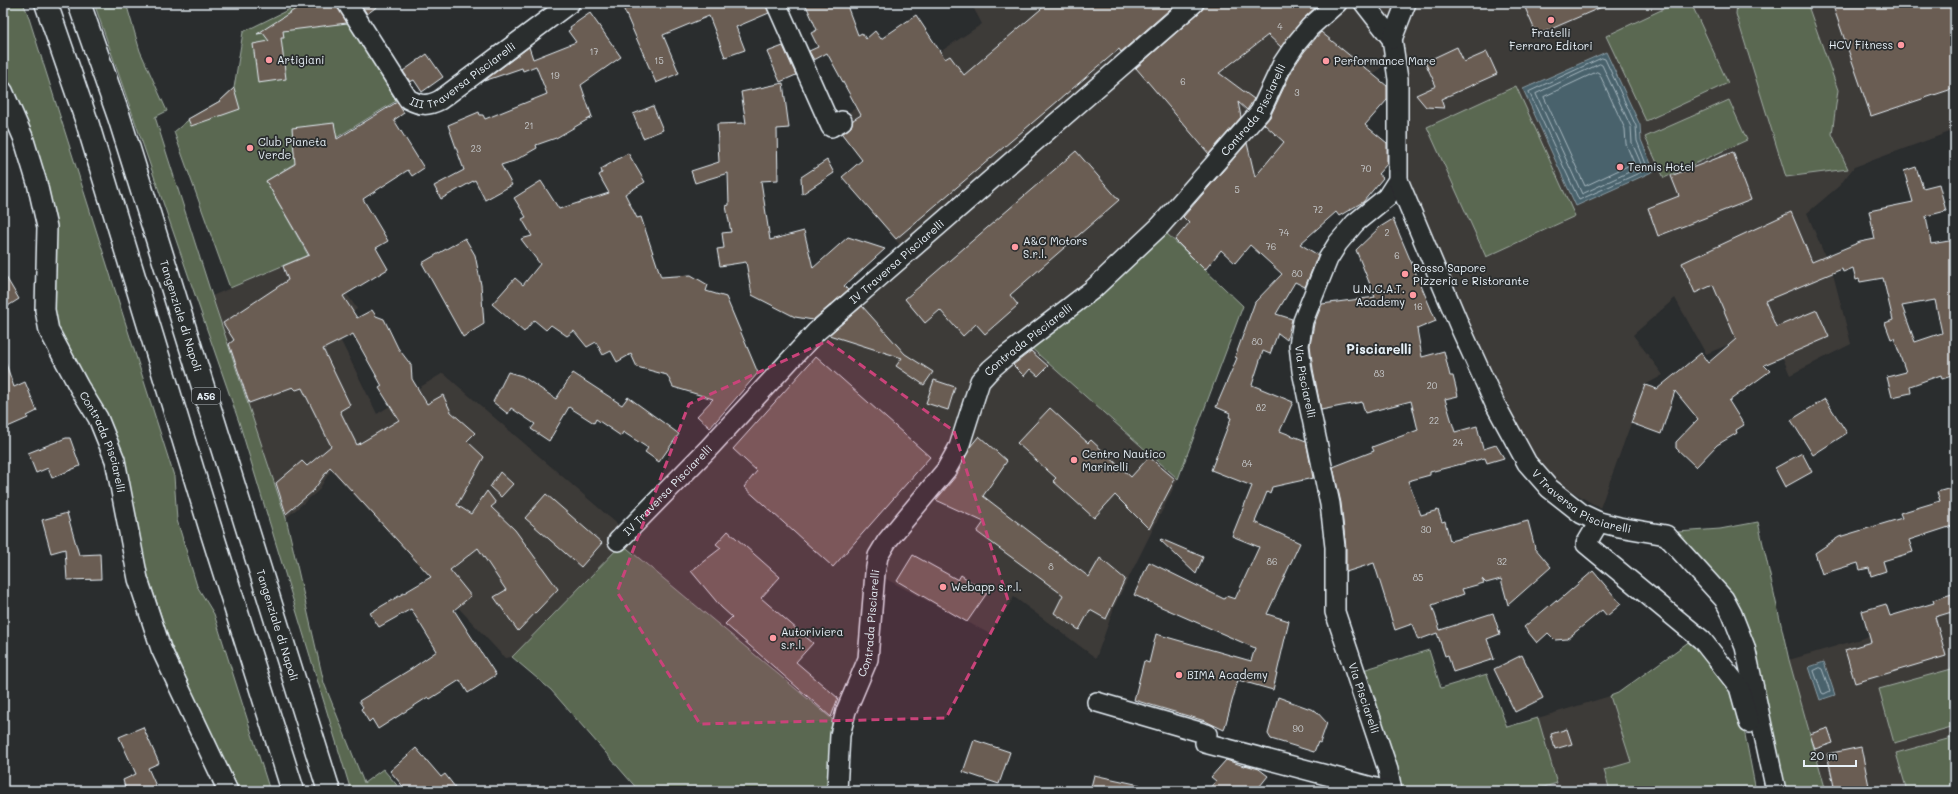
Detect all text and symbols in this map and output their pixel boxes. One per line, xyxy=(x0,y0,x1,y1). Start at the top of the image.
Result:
marker: Fratelli Ferraro Editori xyxy=(1546,15,1556,25)
house number: 4 xyxy=(1277,21,1283,32)
place label: Fratelli Ferraro Editori xyxy=(1509,25,1593,53)
place label: HCV Fitness xyxy=(1829,37,1893,52)
street label: III Traversa Pisciarelli xyxy=(407,38,518,111)
marker: HCV Fitness xyxy=(1896,40,1906,50)
house number: 17 xyxy=(589,46,599,57)
place label: Artigiani xyxy=(277,52,324,67)
place label: Performance Mare xyxy=(1334,53,1436,68)
marker: Artigiani xyxy=(264,55,274,65)
house number: 15 xyxy=(654,55,664,66)
marker: Performance Mare xyxy=(1321,56,1331,66)
street label: Contrada Pisciarelli xyxy=(1217,61,1289,159)
house number: 19 xyxy=(550,70,560,81)
house number: 6 xyxy=(1180,76,1186,87)
house number: 3 xyxy=(1294,87,1300,98)
house number: 21 xyxy=(524,120,534,131)
place label: Club Pianeta Verde xyxy=(258,134,327,162)
marker: Club Pianeta Verde xyxy=(245,143,255,153)
house number: 23 xyxy=(471,143,481,154)
place label: Tennis Hotel xyxy=(1628,159,1694,174)
marker: Tennis Hotel xyxy=(1615,162,1625,172)
house number: 70 xyxy=(1361,163,1372,174)
house number: 5 xyxy=(1234,184,1240,195)
house number: 72 xyxy=(1313,204,1323,215)
street label: IV Traversa Pisciarelli xyxy=(846,216,947,307)
house number: 74 xyxy=(1279,227,1290,238)
house number: 2 xyxy=(1384,227,1390,238)
place label: A&C Motors S.r.l. xyxy=(1023,233,1087,261)
house number: 76 xyxy=(1266,241,1276,252)
marker: A&C Motors S.r.l. xyxy=(1010,242,1020,252)
house number: 6 xyxy=(1394,250,1400,261)
street label: Tangenziale di Napoli xyxy=(157,258,206,373)
place label: Rosso Sapore Pizzeria e Ristorante xyxy=(1413,260,1529,288)
house number: 80 xyxy=(1292,268,1303,279)
marker: Rosso Sapore Pizzeria e Ristorante xyxy=(1400,269,1410,279)
place label: U.N.C.A.T. Academy xyxy=(1353,281,1405,309)
marker: U.N.C.A.T. Academy xyxy=(1408,290,1418,300)
street label: Contrada Pisciarelli xyxy=(980,300,1075,379)
house number: 16 xyxy=(1413,301,1423,312)
house number: 80 xyxy=(1252,336,1263,347)
district label: Pisciarelli xyxy=(1346,340,1412,357)
street label: Via Pisciarelli xyxy=(1292,344,1320,420)
house number: 83 xyxy=(1374,368,1384,379)
house number: 20 xyxy=(1427,380,1438,391)
street label: Contrada Pisciarelli xyxy=(76,388,129,494)
road number: A56 xyxy=(192,388,220,404)
house number: 82 xyxy=(1256,402,1266,413)
house number: 22 xyxy=(1429,415,1439,426)
house number: 24 xyxy=(1453,437,1464,448)
street label: IV Traversa Pisciarelli xyxy=(620,441,715,539)
place label: Centro Nautico Marinelli xyxy=(1082,446,1166,474)
marker: Centro Nautico Marinelli xyxy=(1069,455,1079,465)
house number: 84 xyxy=(1242,458,1253,469)
street label: V Traversa Pisciarelli xyxy=(1529,466,1632,536)
house number: 30 xyxy=(1421,524,1432,535)
house number: 86 xyxy=(1267,556,1277,567)
house number: 32 xyxy=(1497,556,1507,567)
house number: 8 xyxy=(1048,561,1054,572)
street label: Tangenziale di Napoli xyxy=(253,567,302,683)
street label: Contrada Pisciarelli xyxy=(853,568,883,679)
house number: 85 xyxy=(1413,572,1423,583)
place label: Webapp s.r.l. xyxy=(951,579,1022,594)
marker: Webapp s.r.l. xyxy=(938,582,948,592)
place label: Autoriviera s.r.l. xyxy=(781,624,843,652)
marker: Autoriviera s.r.l. xyxy=(768,633,778,643)
street label: Via Pisciarelli xyxy=(1345,660,1383,736)
place label: BIMA Academy xyxy=(1187,667,1268,682)
marker: BIMA Academy xyxy=(1174,670,1184,680)
house number: 90 xyxy=(1293,723,1304,734)
scale bar xyxy=(1804,742,1856,768)
text: 20 m xyxy=(1810,747,1838,763)

